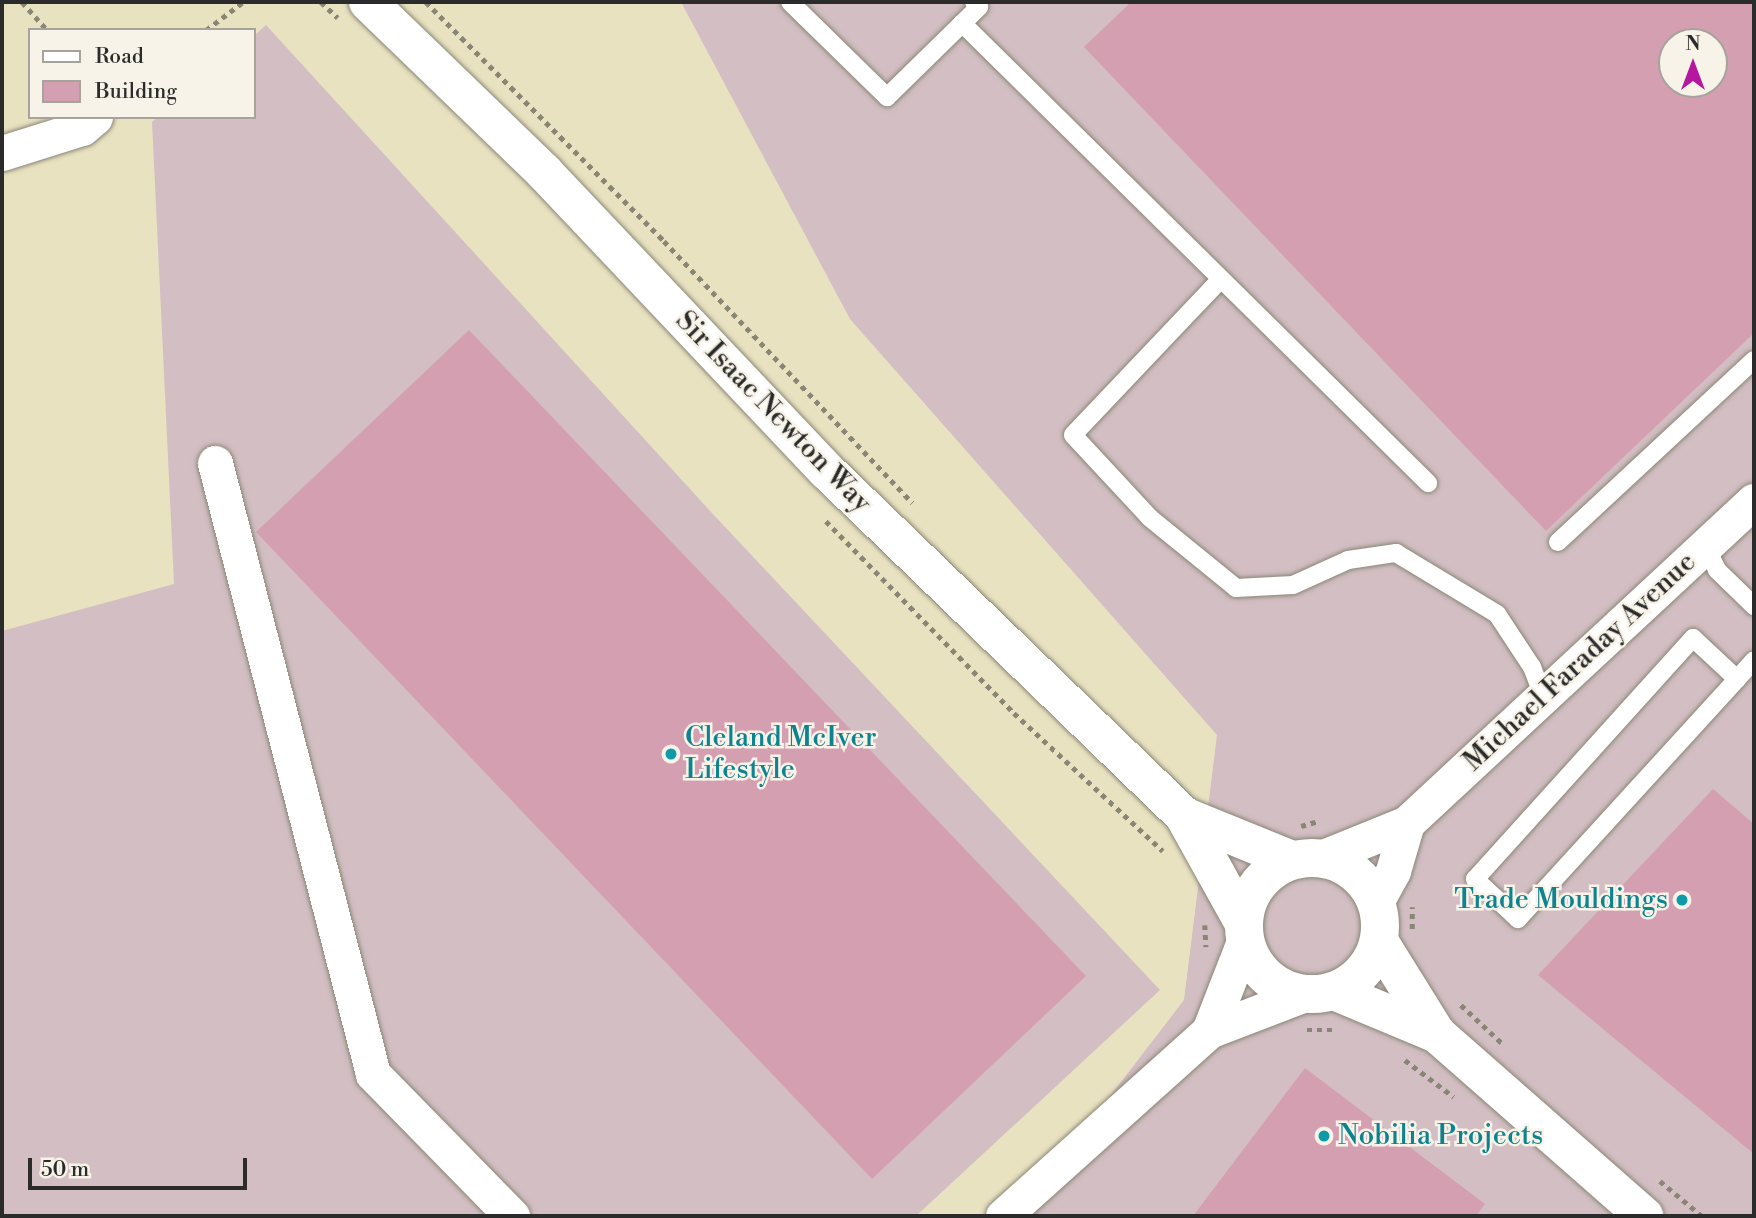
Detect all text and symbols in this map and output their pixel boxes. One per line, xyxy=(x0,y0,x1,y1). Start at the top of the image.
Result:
legend xyxy=(28,28,256,119)
north arrow xyxy=(1658,28,1728,98)
text: N xyxy=(1685,32,1701,56)
text: Road xyxy=(95,44,144,70)
text: Building xyxy=(95,79,177,105)
street label: Sir Isaac Newton Way xyxy=(668,304,878,520)
street label: Michael Faraday Avenue xyxy=(1457,546,1703,778)
place label: Cleland McIver Lifestyle xyxy=(685,721,877,787)
marker: Cleland McIver Lifestyle xyxy=(663,746,679,762)
place label: Trade Mouldings xyxy=(1454,883,1668,917)
marker: Trade Mouldings xyxy=(1674,892,1690,908)
place label: Nobilia Projects xyxy=(1338,1119,1543,1153)
marker: Nobilia Projects xyxy=(1316,1128,1332,1144)
scale bar xyxy=(32,1144,250,1188)
text: 50 m xyxy=(41,1157,89,1183)

